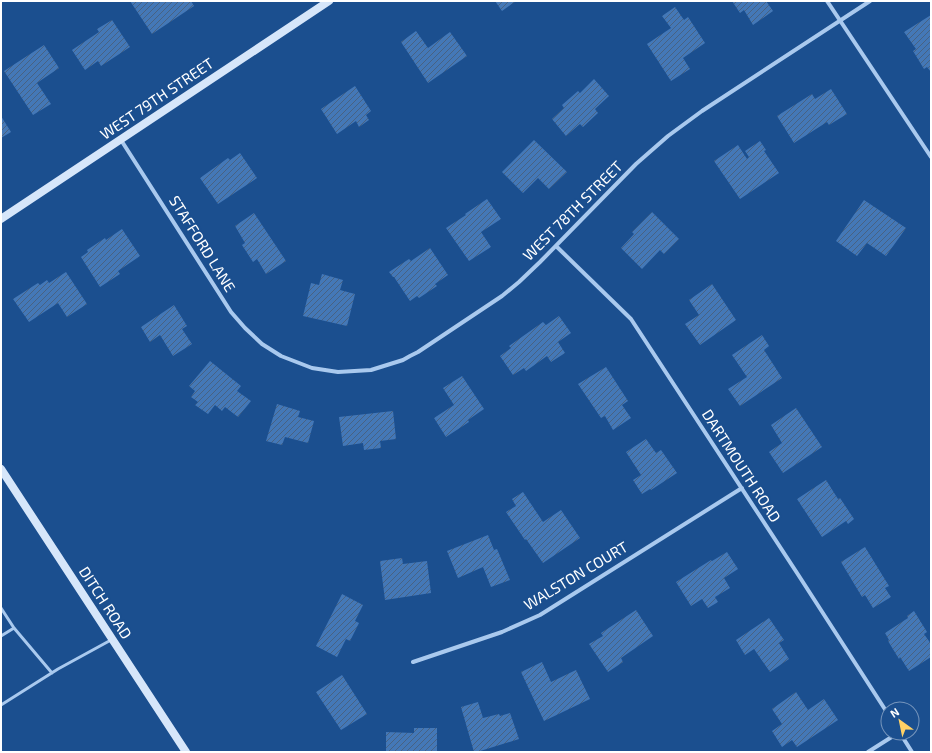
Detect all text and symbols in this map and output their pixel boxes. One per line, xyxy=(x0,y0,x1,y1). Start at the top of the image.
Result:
street label: WEST 79TH STREET xyxy=(96,53,217,143)
street label: WEST 78TH STREET xyxy=(519,157,626,264)
street label: STAFFORD LANE xyxy=(166,192,240,295)
street label: DARTMOUTH ROAD xyxy=(699,406,785,525)
street label: WALSTON COURT xyxy=(520,537,631,613)
street label: DITCH ROAD xyxy=(76,563,136,642)
north arrow xyxy=(880,701,920,741)
text: N xyxy=(887,705,901,720)

